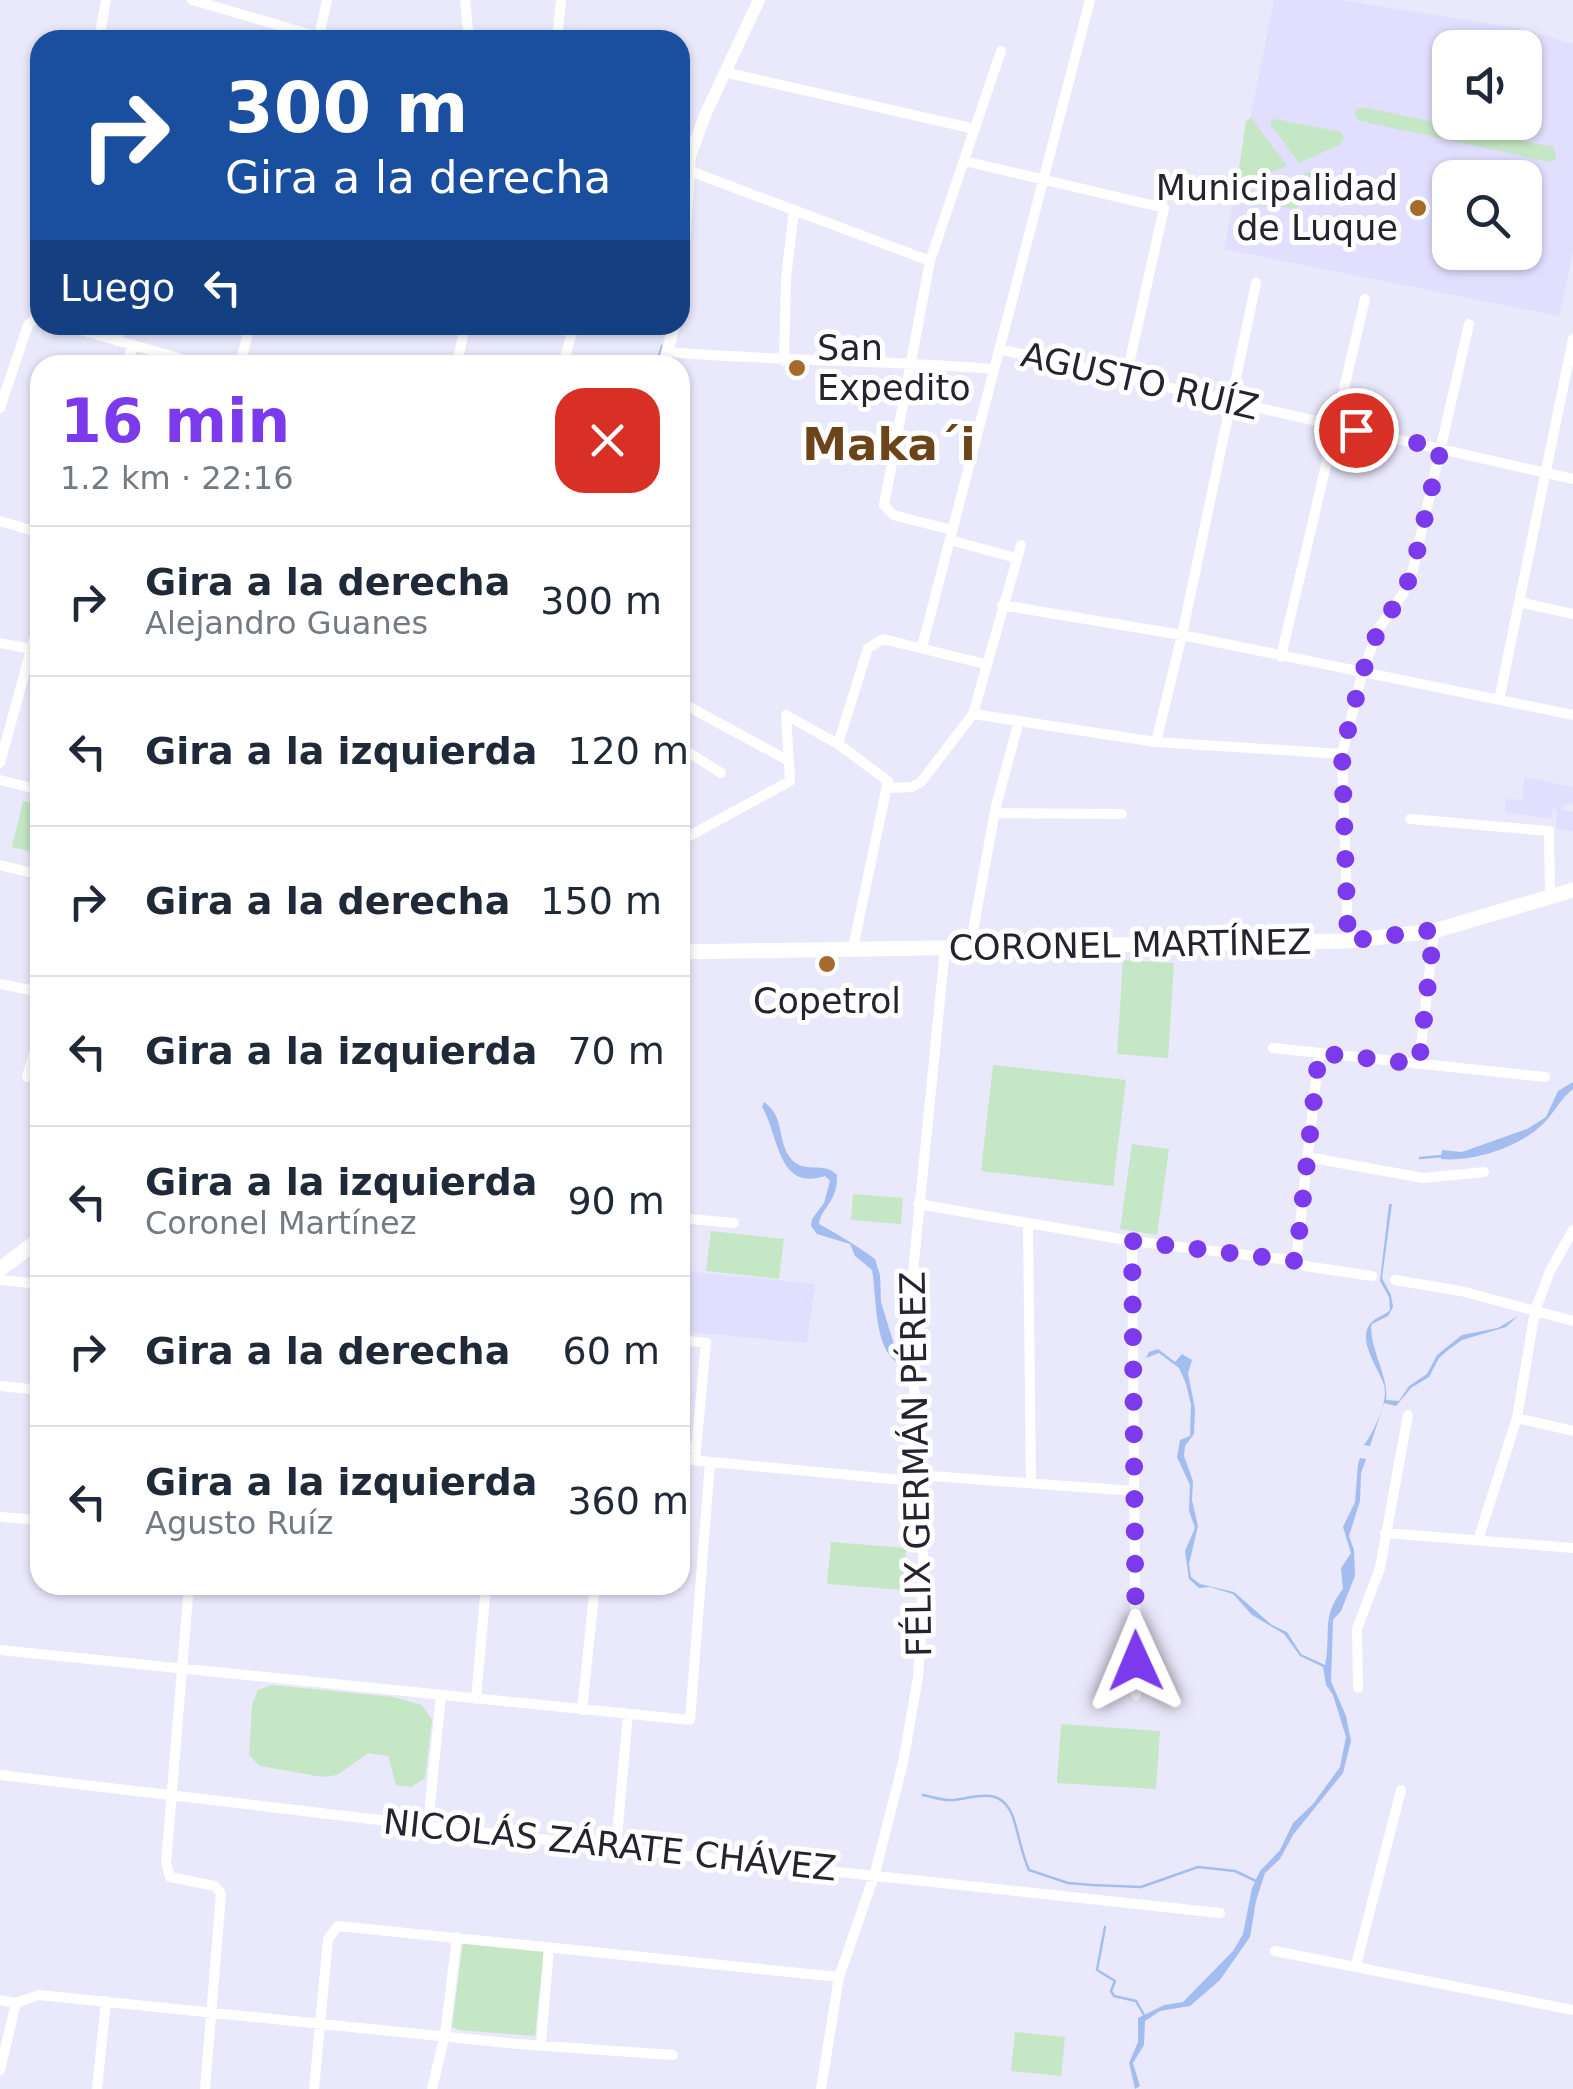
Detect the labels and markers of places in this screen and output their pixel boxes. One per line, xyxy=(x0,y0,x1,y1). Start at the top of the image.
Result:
place label: Municipalidad de Luque xyxy=(1156,168,1398,248)
marker: Municipalidad de Luque xyxy=(1407,197,1429,219)
place label: San Expedito xyxy=(817,328,971,408)
marker: San Expedito xyxy=(786,357,808,379)
pin xyxy=(1314,388,1399,473)
marker: Copetrol xyxy=(816,953,838,975)
place label: Copetrol xyxy=(753,981,901,1021)

